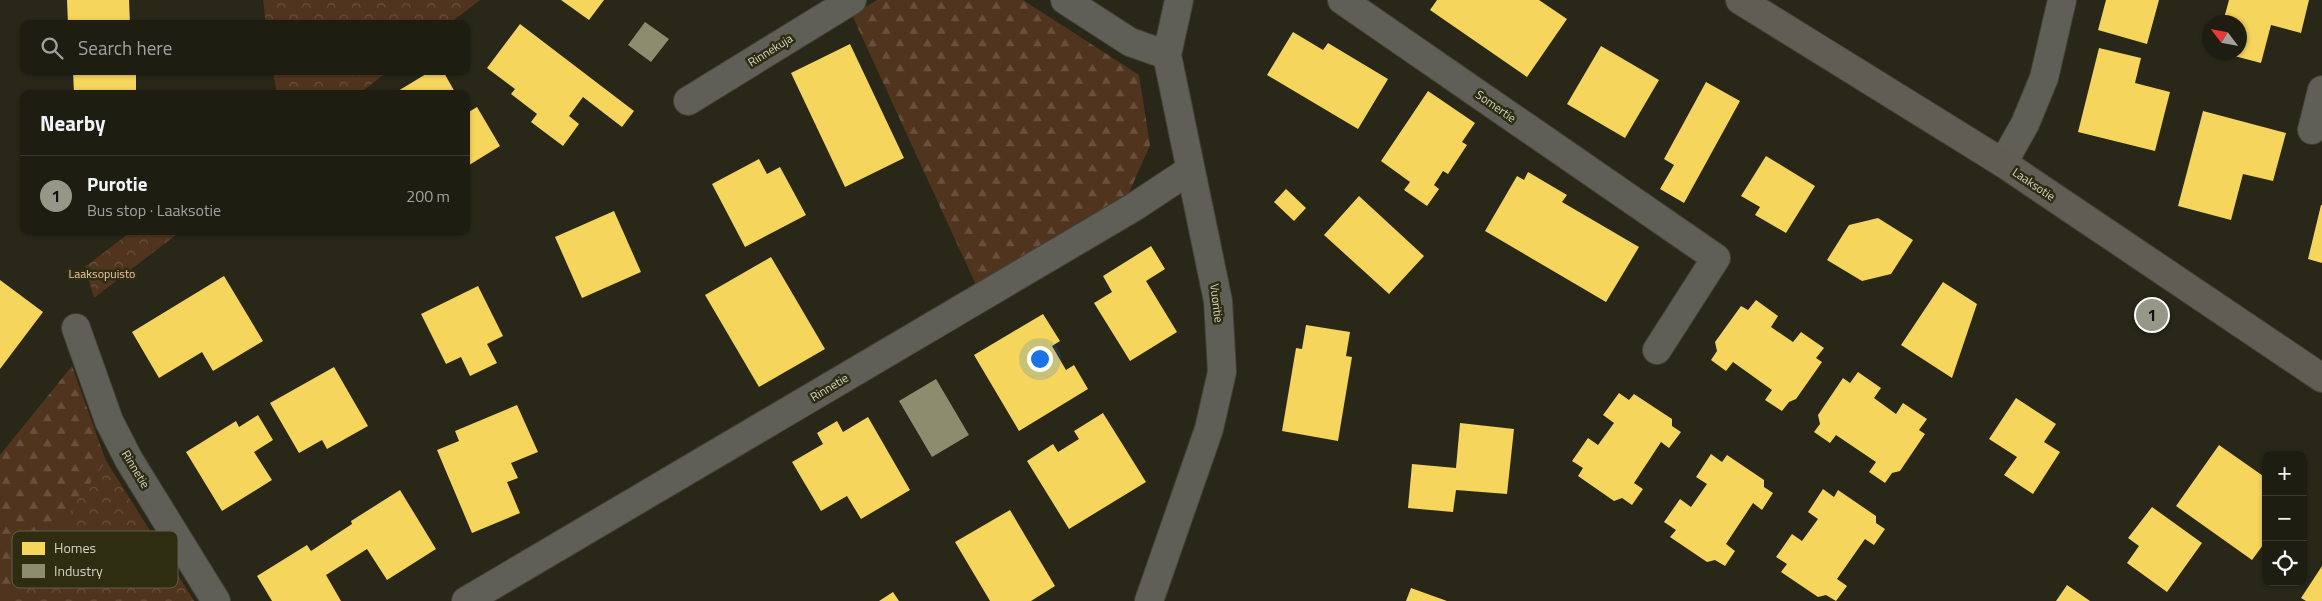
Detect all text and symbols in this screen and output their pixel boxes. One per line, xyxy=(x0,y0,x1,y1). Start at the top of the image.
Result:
north arrow xyxy=(2202,15,2247,60)
search box xyxy=(20,20,470,75)
street label: Rinnekuja xyxy=(744,29,796,71)
text: Search here xyxy=(78,33,172,62)
icon: search xyxy=(38,34,66,62)
street label: Somertie xyxy=(1472,85,1520,127)
text: Nearby xyxy=(40,107,105,139)
street label: Laaksotie xyxy=(2009,163,2059,205)
text: Purotie xyxy=(87,169,147,198)
text: 1 xyxy=(52,184,60,208)
text: 200 m xyxy=(406,184,450,208)
text: Bus stop · Laaksotie xyxy=(87,198,221,222)
park label: Laaksopuisto xyxy=(69,264,135,283)
street label: Vuoritie xyxy=(1205,282,1229,324)
pin: 1 xyxy=(2136,296,2168,334)
your location xyxy=(1027,346,1053,372)
street label: Rinnetie xyxy=(806,368,852,406)
street label: Rinnetie xyxy=(117,446,155,492)
map controls xyxy=(2262,451,2307,586)
button: + xyxy=(2262,451,2307,496)
button: − xyxy=(2262,496,2307,541)
legend xyxy=(12,531,178,588)
text: Homes xyxy=(54,537,96,558)
button: locate xyxy=(2262,541,2307,586)
text: Industry xyxy=(54,560,103,581)

